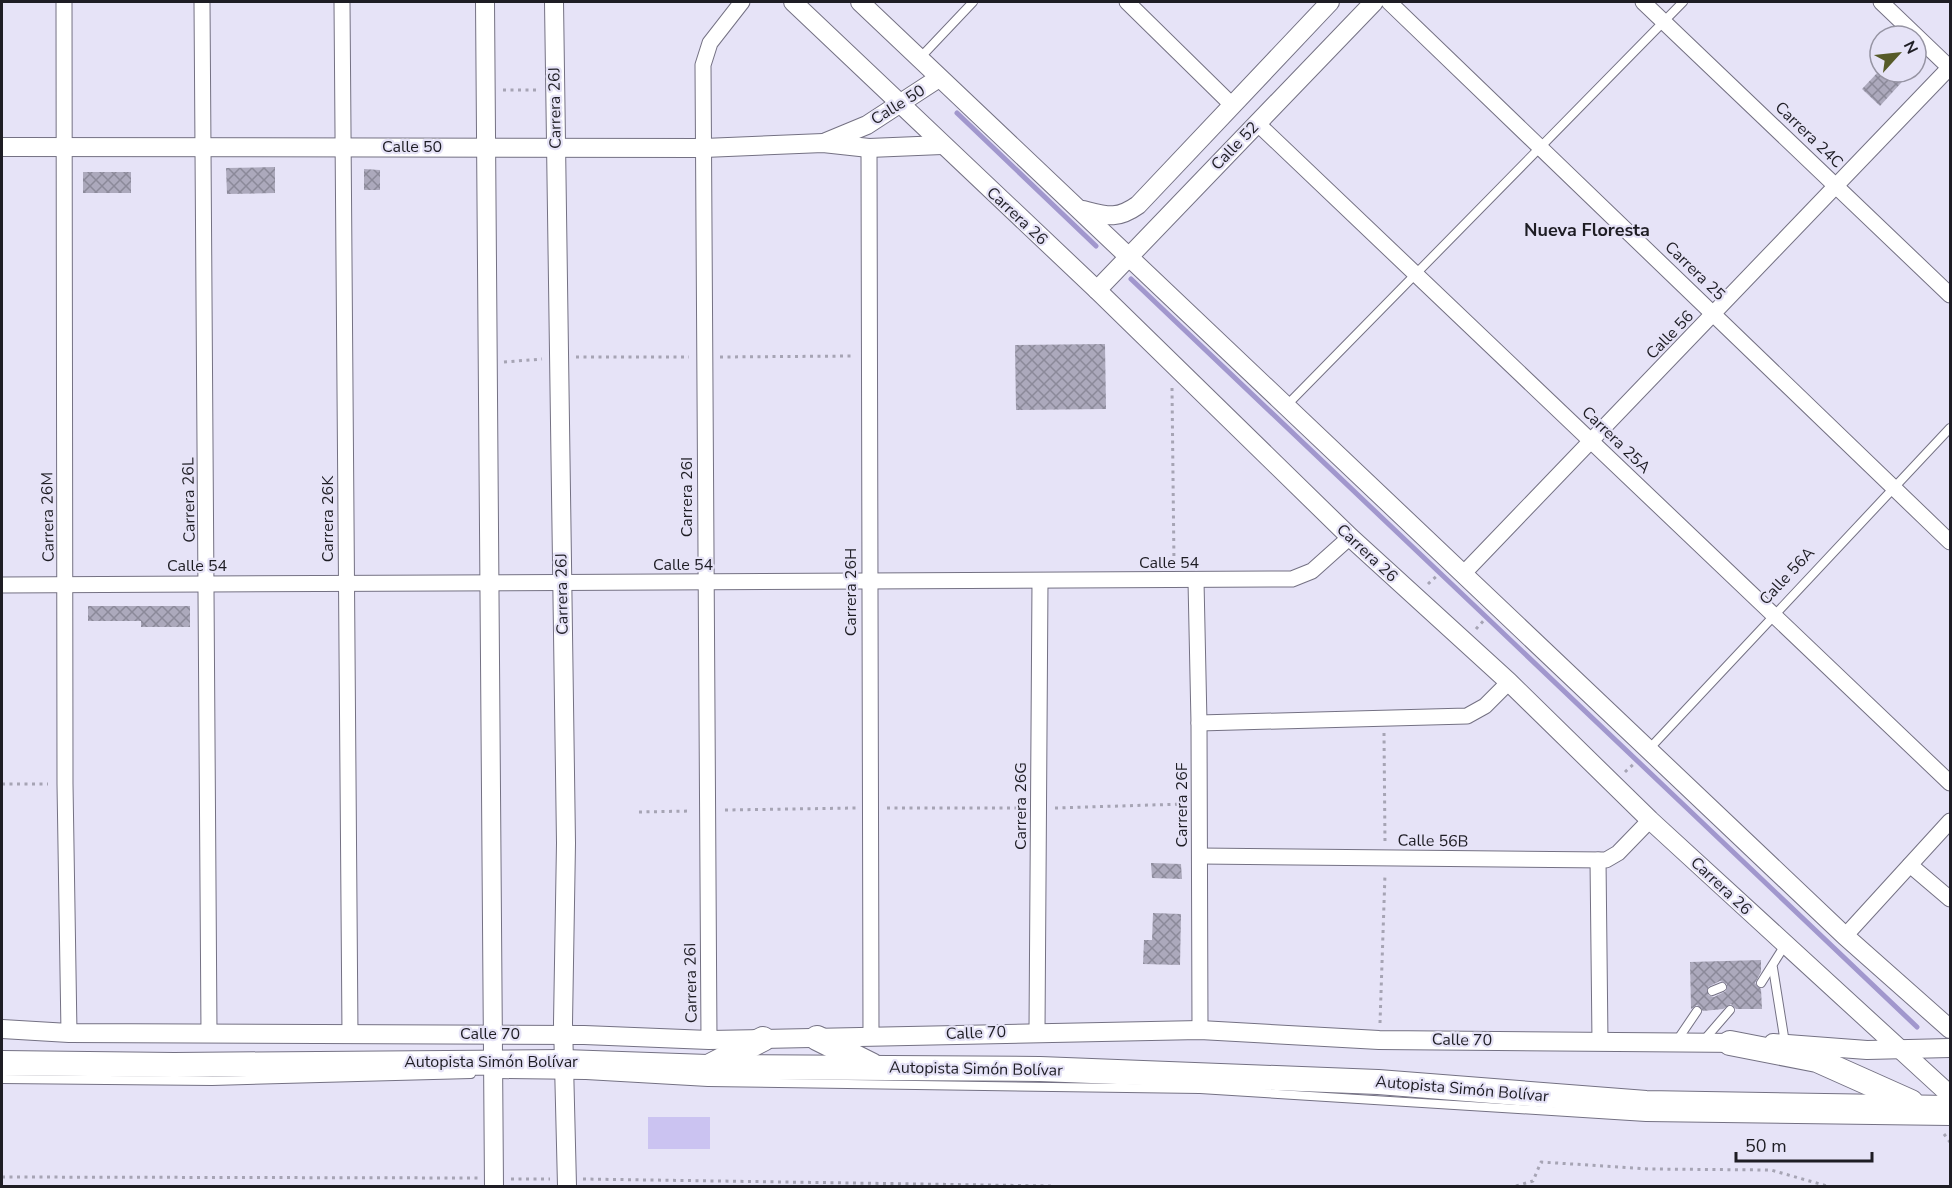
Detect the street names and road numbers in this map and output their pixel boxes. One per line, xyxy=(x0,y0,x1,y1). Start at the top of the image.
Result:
street label: Carrera 26J xyxy=(543,67,567,149)
street label: Calle 50 xyxy=(867,80,929,130)
street label: Carrera 24C xyxy=(1770,97,1848,173)
street label: Calle 52 xyxy=(1206,117,1264,175)
street label: Calle 50 xyxy=(382,136,442,158)
street label: Carrera 26 xyxy=(982,182,1052,250)
street label: Carrera 25 xyxy=(1660,237,1730,305)
street label: Calle 56 xyxy=(1641,306,1699,364)
street label: Carrera 25A xyxy=(1577,402,1656,479)
street label: Carrera 26L xyxy=(177,457,201,543)
street label: Carrera 26I xyxy=(676,457,698,537)
street label: Carrera 26M xyxy=(36,472,60,562)
street label: Carrera 26K xyxy=(317,475,339,562)
street label: Carrera 26 xyxy=(1332,519,1402,587)
street label: Calle 56A xyxy=(1754,542,1820,610)
street label: Carrera 26H xyxy=(840,548,862,636)
street label: Calle 54 xyxy=(1139,552,1200,574)
street label: Carrera 26J xyxy=(550,553,574,635)
street label: Calle 54 xyxy=(653,554,714,576)
street label: Calle 54 xyxy=(167,555,227,577)
street label: Carrera 26G xyxy=(1010,762,1032,850)
street label: Carrera 26F xyxy=(1171,762,1193,848)
street label: Calle 56B xyxy=(1397,829,1469,853)
street label: Carrera 26 xyxy=(1686,852,1756,920)
street label: Carrera 26I xyxy=(679,943,703,1023)
street label: Calle 70 xyxy=(946,1021,1006,1045)
street label: Calle 70 xyxy=(460,1023,520,1045)
street label: Calle 70 xyxy=(1432,1028,1492,1052)
street label: Autopista Simón Bolívar xyxy=(404,1051,578,1073)
street label: Autopista Simón Bolívar xyxy=(889,1056,1063,1082)
street label: Autopista Simón Bolívar xyxy=(1375,1070,1550,1108)

